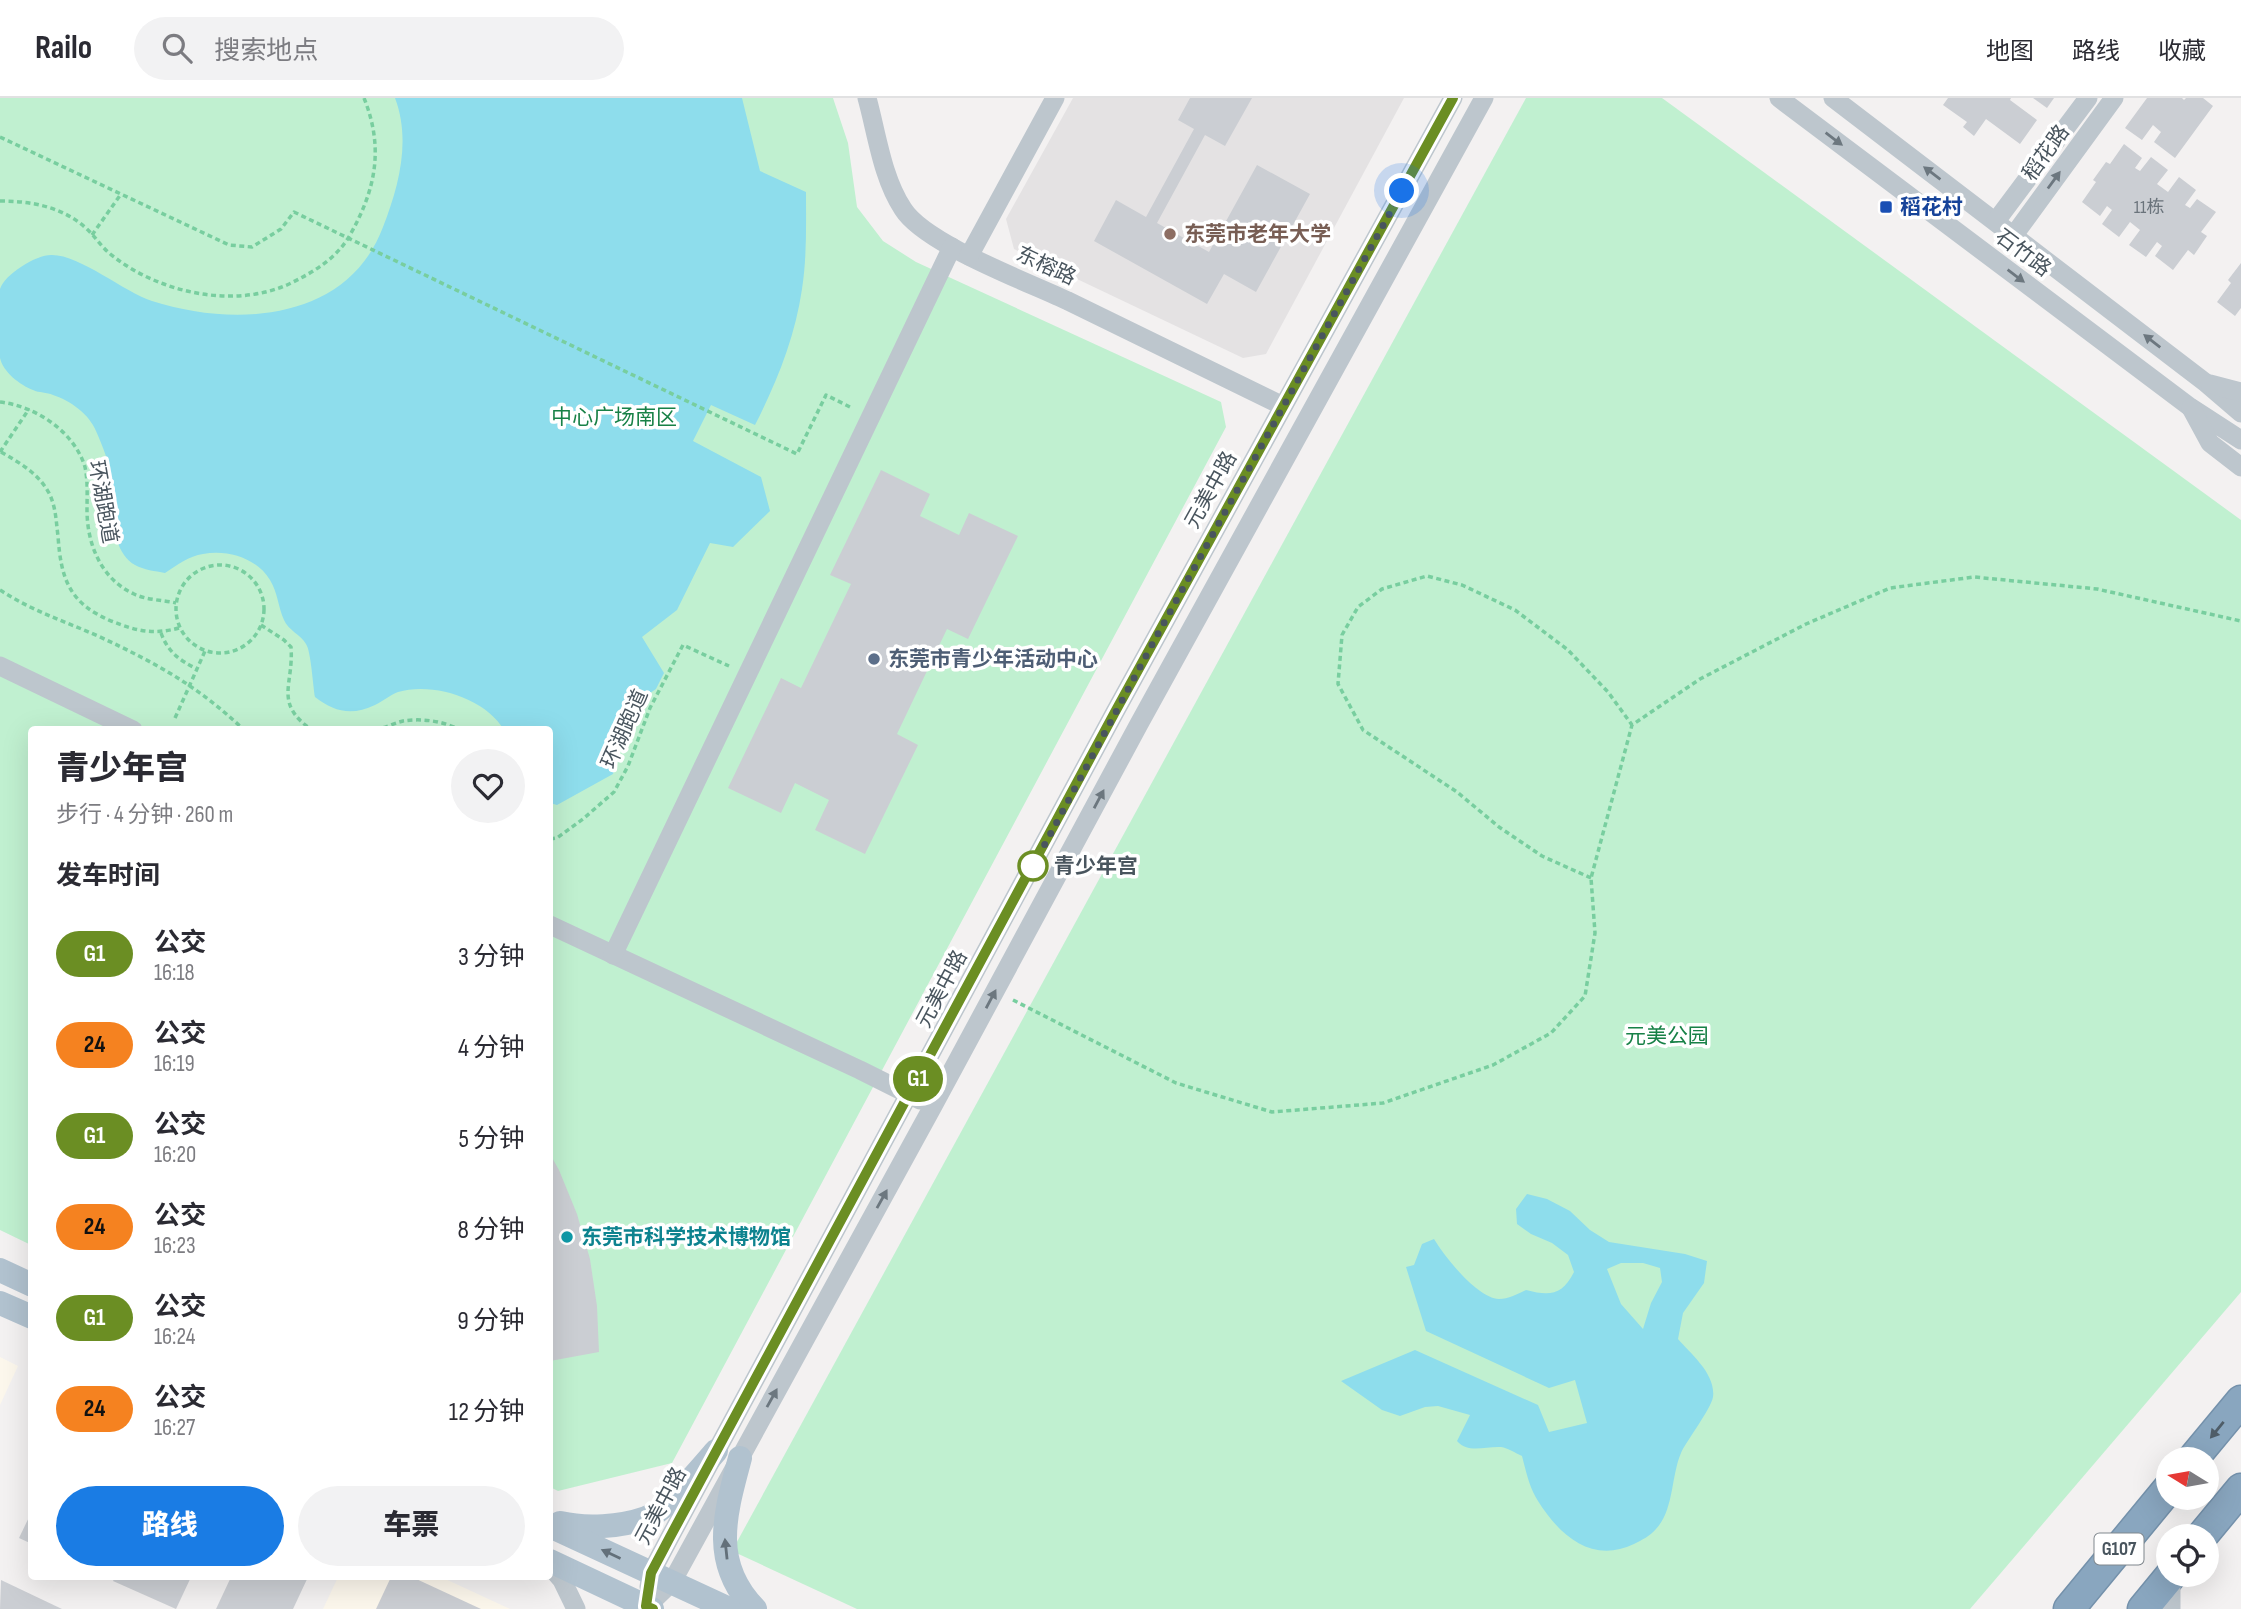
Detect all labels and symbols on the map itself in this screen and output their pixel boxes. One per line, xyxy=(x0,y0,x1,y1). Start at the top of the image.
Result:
street label: 稻花路 xyxy=(2017,120,2075,186)
one-way arrow xyxy=(1825,132,1843,146)
one-way arrow xyxy=(1924,166,1942,181)
one-way arrow xyxy=(2047,171,2061,189)
your location xyxy=(1384,173,1419,208)
place label: 稻花村 xyxy=(1900,195,1963,220)
house number: 11栋 xyxy=(2134,197,2164,218)
marker: 稻花村 xyxy=(1878,199,1894,215)
place label: 东莞市老年大学 xyxy=(1184,222,1331,247)
street label: 石竹路 xyxy=(1990,224,2056,282)
marker: 东莞市老年大学 xyxy=(1162,226,1178,242)
street label: 东榕路 xyxy=(1012,241,1080,291)
one-way arrow xyxy=(2006,268,2024,283)
one-way arrow xyxy=(2143,335,2161,349)
park label: 中心广场南区 xyxy=(551,405,677,430)
street label: 元美中路 xyxy=(1180,447,1242,533)
street label: 环湖跑道 xyxy=(83,458,123,546)
place label: 东莞市青少年活动中心 xyxy=(888,647,1098,672)
marker: 东莞市青少年活动中心 xyxy=(866,651,882,667)
street label: 环湖跑道 xyxy=(596,686,654,772)
one-way arrow xyxy=(1093,789,1104,809)
marker: 青少年宫 xyxy=(1018,851,1048,881)
place label: 青少年宫 xyxy=(1054,854,1138,879)
street label: 元美中路 xyxy=(911,946,973,1032)
one-way arrow xyxy=(985,989,997,1009)
park label: 元美公园 xyxy=(1625,1024,1709,1049)
line badge: G1 xyxy=(886,1056,950,1102)
one-way arrow xyxy=(875,1188,887,1208)
place label: 东莞市科学技术博物馆 xyxy=(581,1225,791,1250)
marker: 东莞市科学技术博物馆 xyxy=(559,1229,575,1245)
one-way arrow xyxy=(766,1388,778,1408)
one-way arrow xyxy=(2209,1421,2224,1439)
north arrow xyxy=(2156,1447,2219,1510)
street label: 元美中路 xyxy=(630,1463,692,1549)
road number: G107 xyxy=(2094,1534,2144,1564)
one-way arrow xyxy=(720,1538,731,1560)
one-way arrow xyxy=(601,1548,621,1560)

